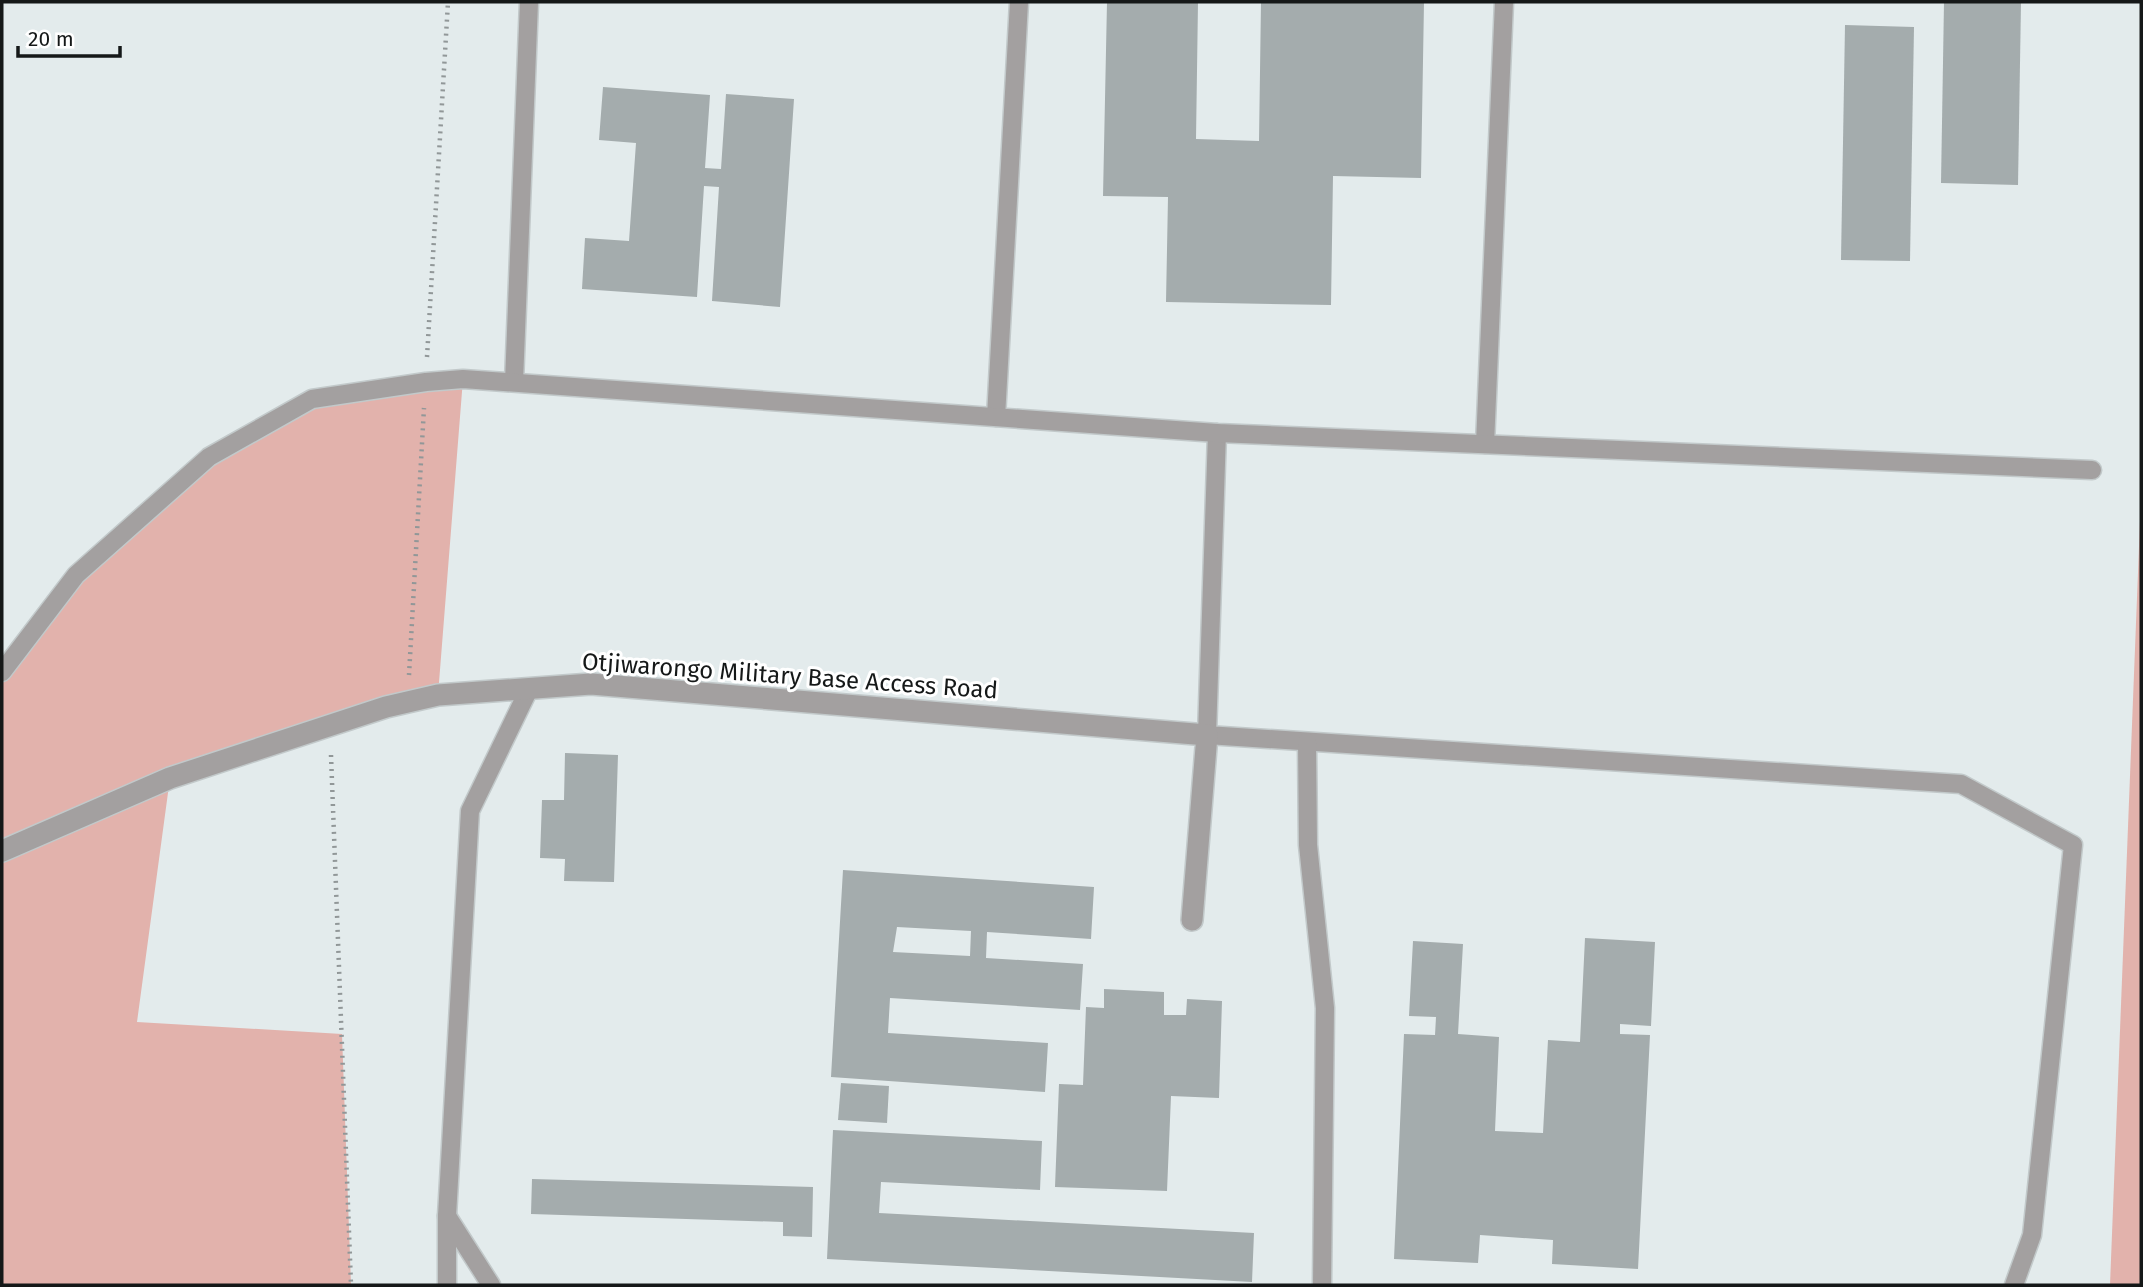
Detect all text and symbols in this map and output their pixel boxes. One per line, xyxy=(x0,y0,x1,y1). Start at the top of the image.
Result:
scale bar xyxy=(18,14,119,58)
text: 20 m xyxy=(28,26,74,52)
street label: Otjiwarongo Military Base Access Road xyxy=(581,647,999,705)

